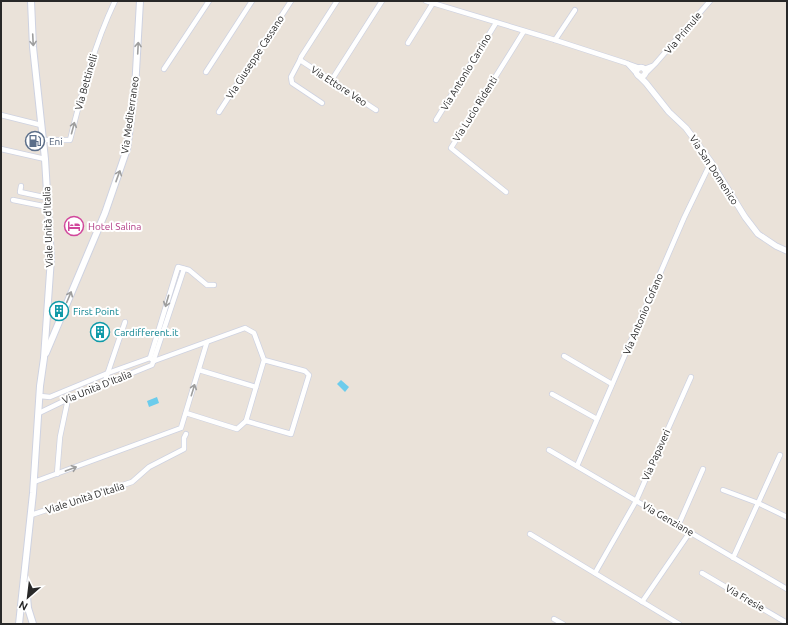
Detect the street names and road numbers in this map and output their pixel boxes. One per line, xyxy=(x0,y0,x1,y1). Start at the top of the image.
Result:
street label: Via Primule xyxy=(662,10,704,56)
street label: Via Giuseppe Cassano xyxy=(224,13,286,101)
street label: Via Antonio Carrino xyxy=(439,31,493,112)
street label: Via Bettinelli xyxy=(73,53,99,111)
street label: Via Ettore Veo xyxy=(309,64,369,108)
street label: Via Lucio Ridenti xyxy=(451,74,499,144)
street label: Via Mediterraneo xyxy=(119,75,141,155)
street label: Via San Domenico xyxy=(687,133,741,207)
street label: Viale Unità d'Italia xyxy=(41,186,55,268)
street label: Via Antonio Cofano xyxy=(621,272,665,356)
street label: Via Unità D'Italia xyxy=(61,368,133,406)
street label: Via Papaveri xyxy=(640,428,672,482)
street label: Viale Unità D'Italia xyxy=(44,480,126,516)
street label: Via Genziane xyxy=(640,500,696,538)
street label: Via Fresie xyxy=(724,582,766,614)

